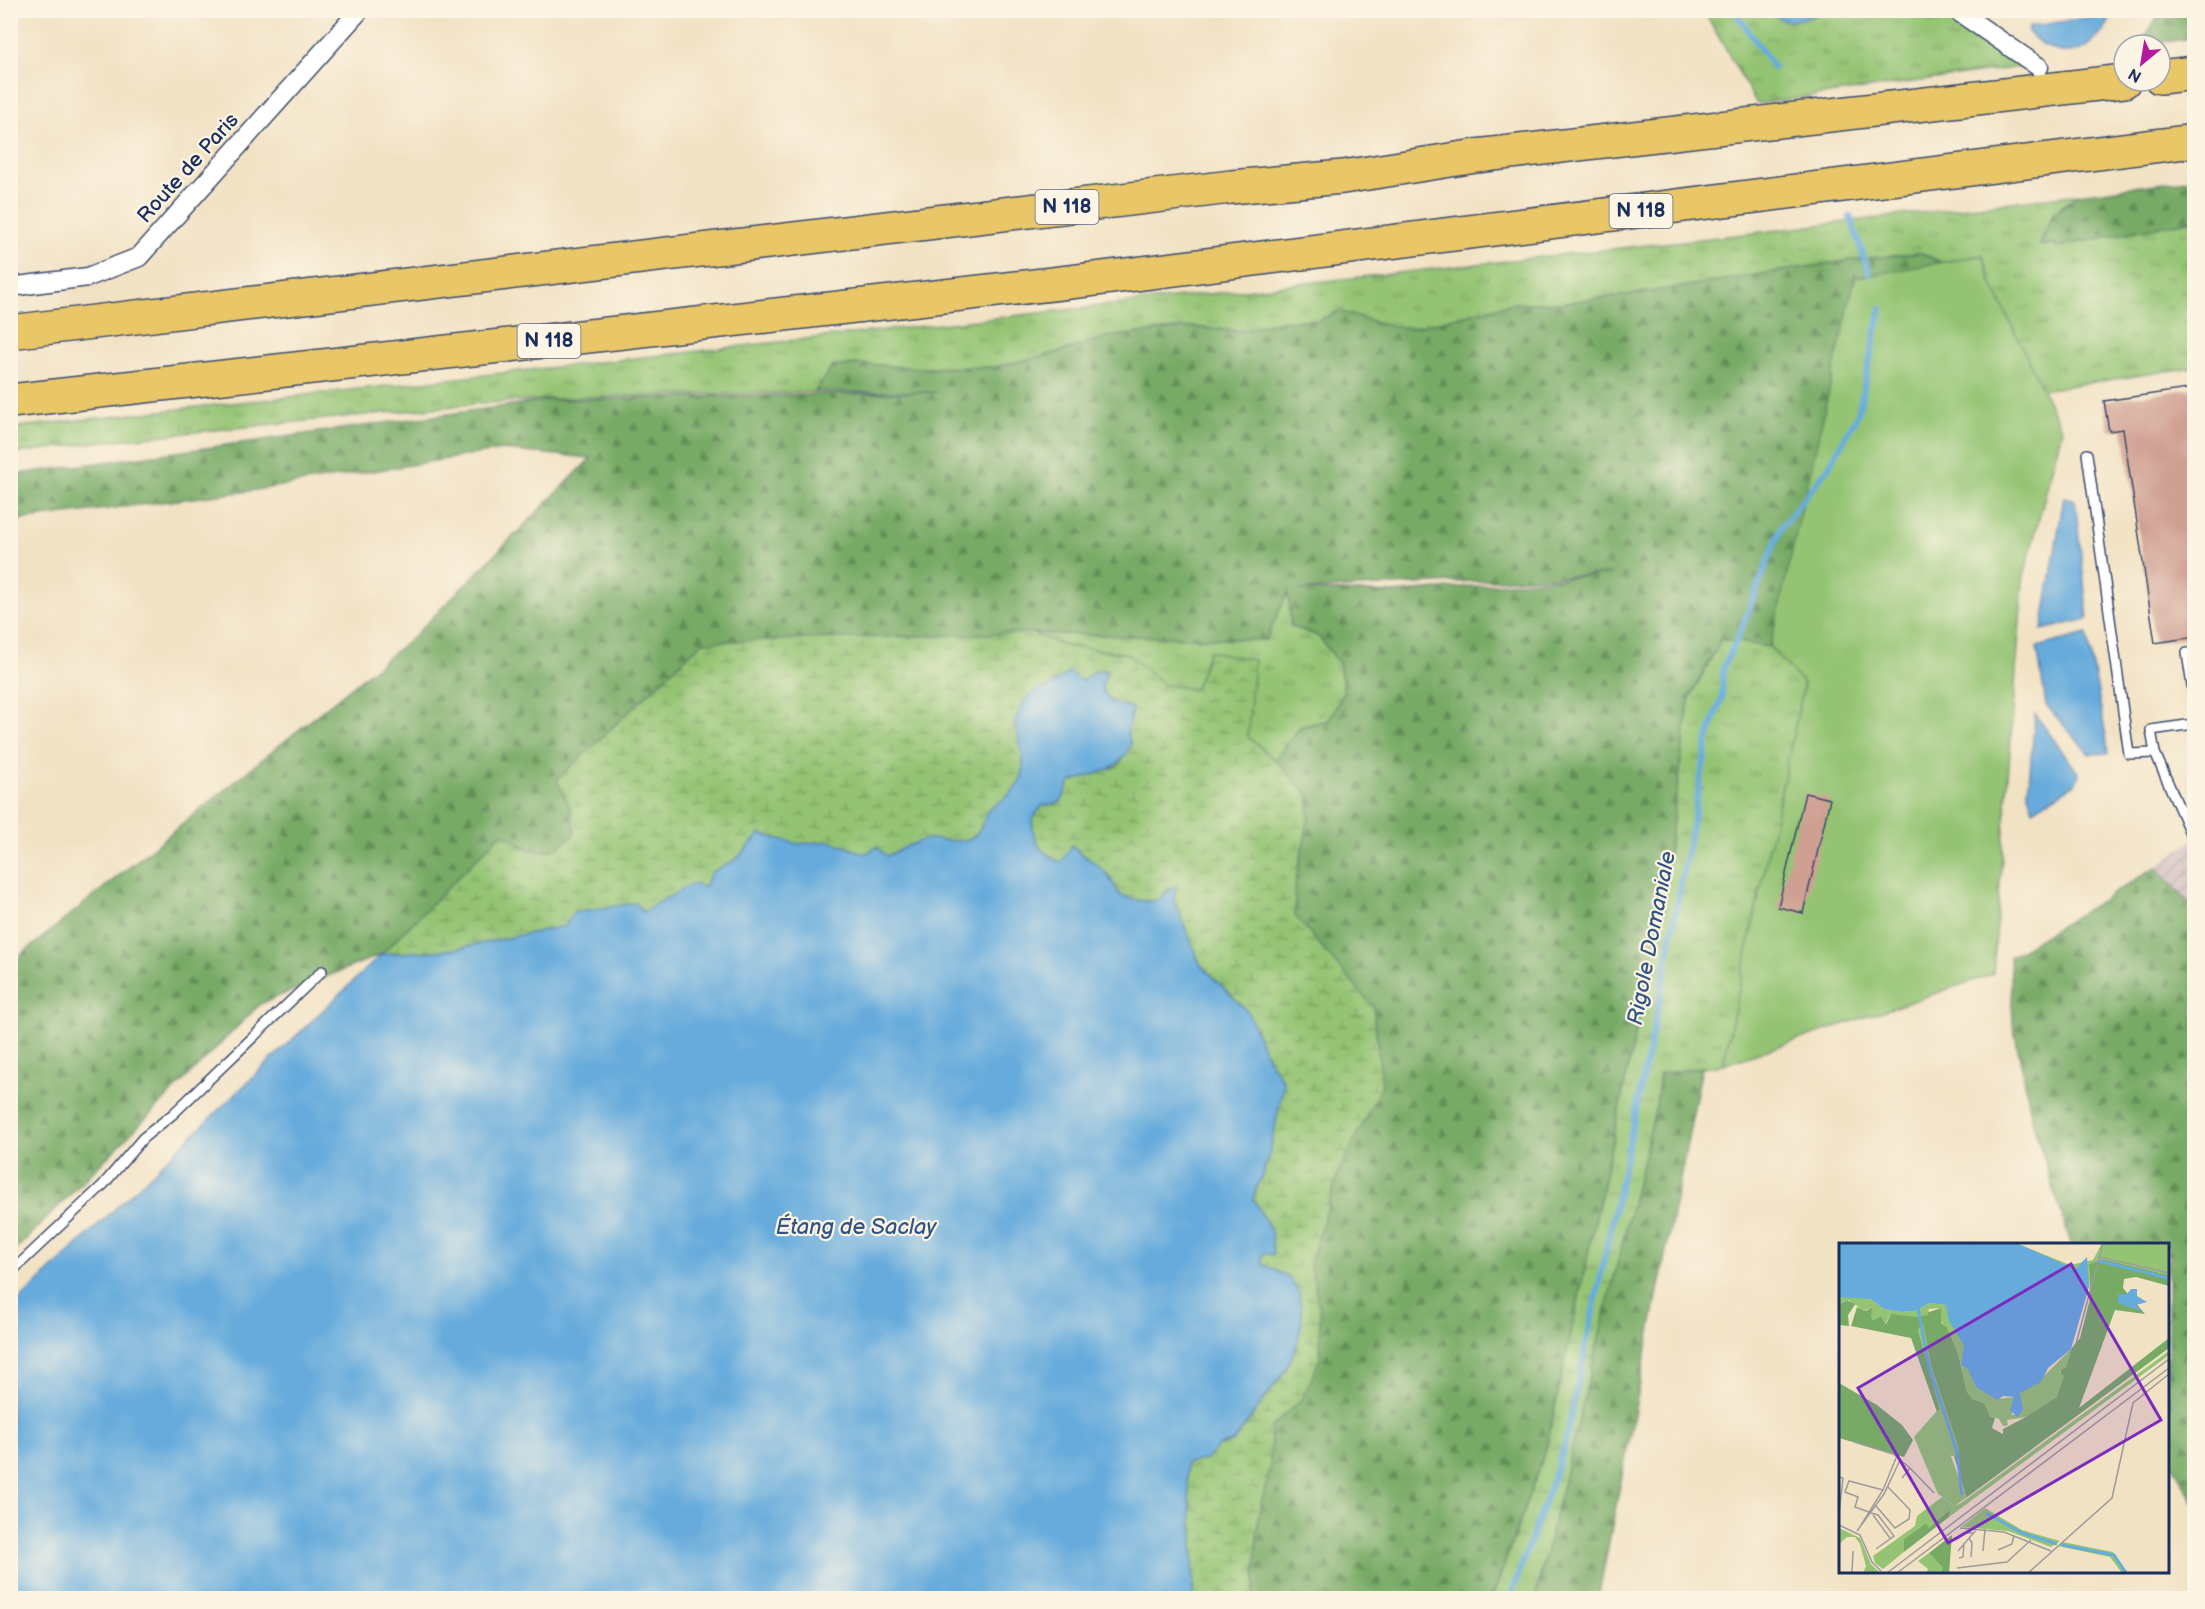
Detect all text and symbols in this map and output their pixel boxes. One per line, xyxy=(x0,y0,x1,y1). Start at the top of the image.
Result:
north arrow xyxy=(2112,33,2172,93)
text: N xyxy=(2125,63,2145,86)
street label: Route de Paris xyxy=(132,108,244,228)
road number: N 118 xyxy=(1036,190,1098,224)
road number: N 118 xyxy=(1610,194,1672,228)
road number: N 118 xyxy=(518,324,580,358)
water label: Rigole Domaniale xyxy=(1622,849,1682,1027)
water label: Étang de Saclay xyxy=(776,1213,938,1241)
inset map xyxy=(1839,1243,2169,1573)

